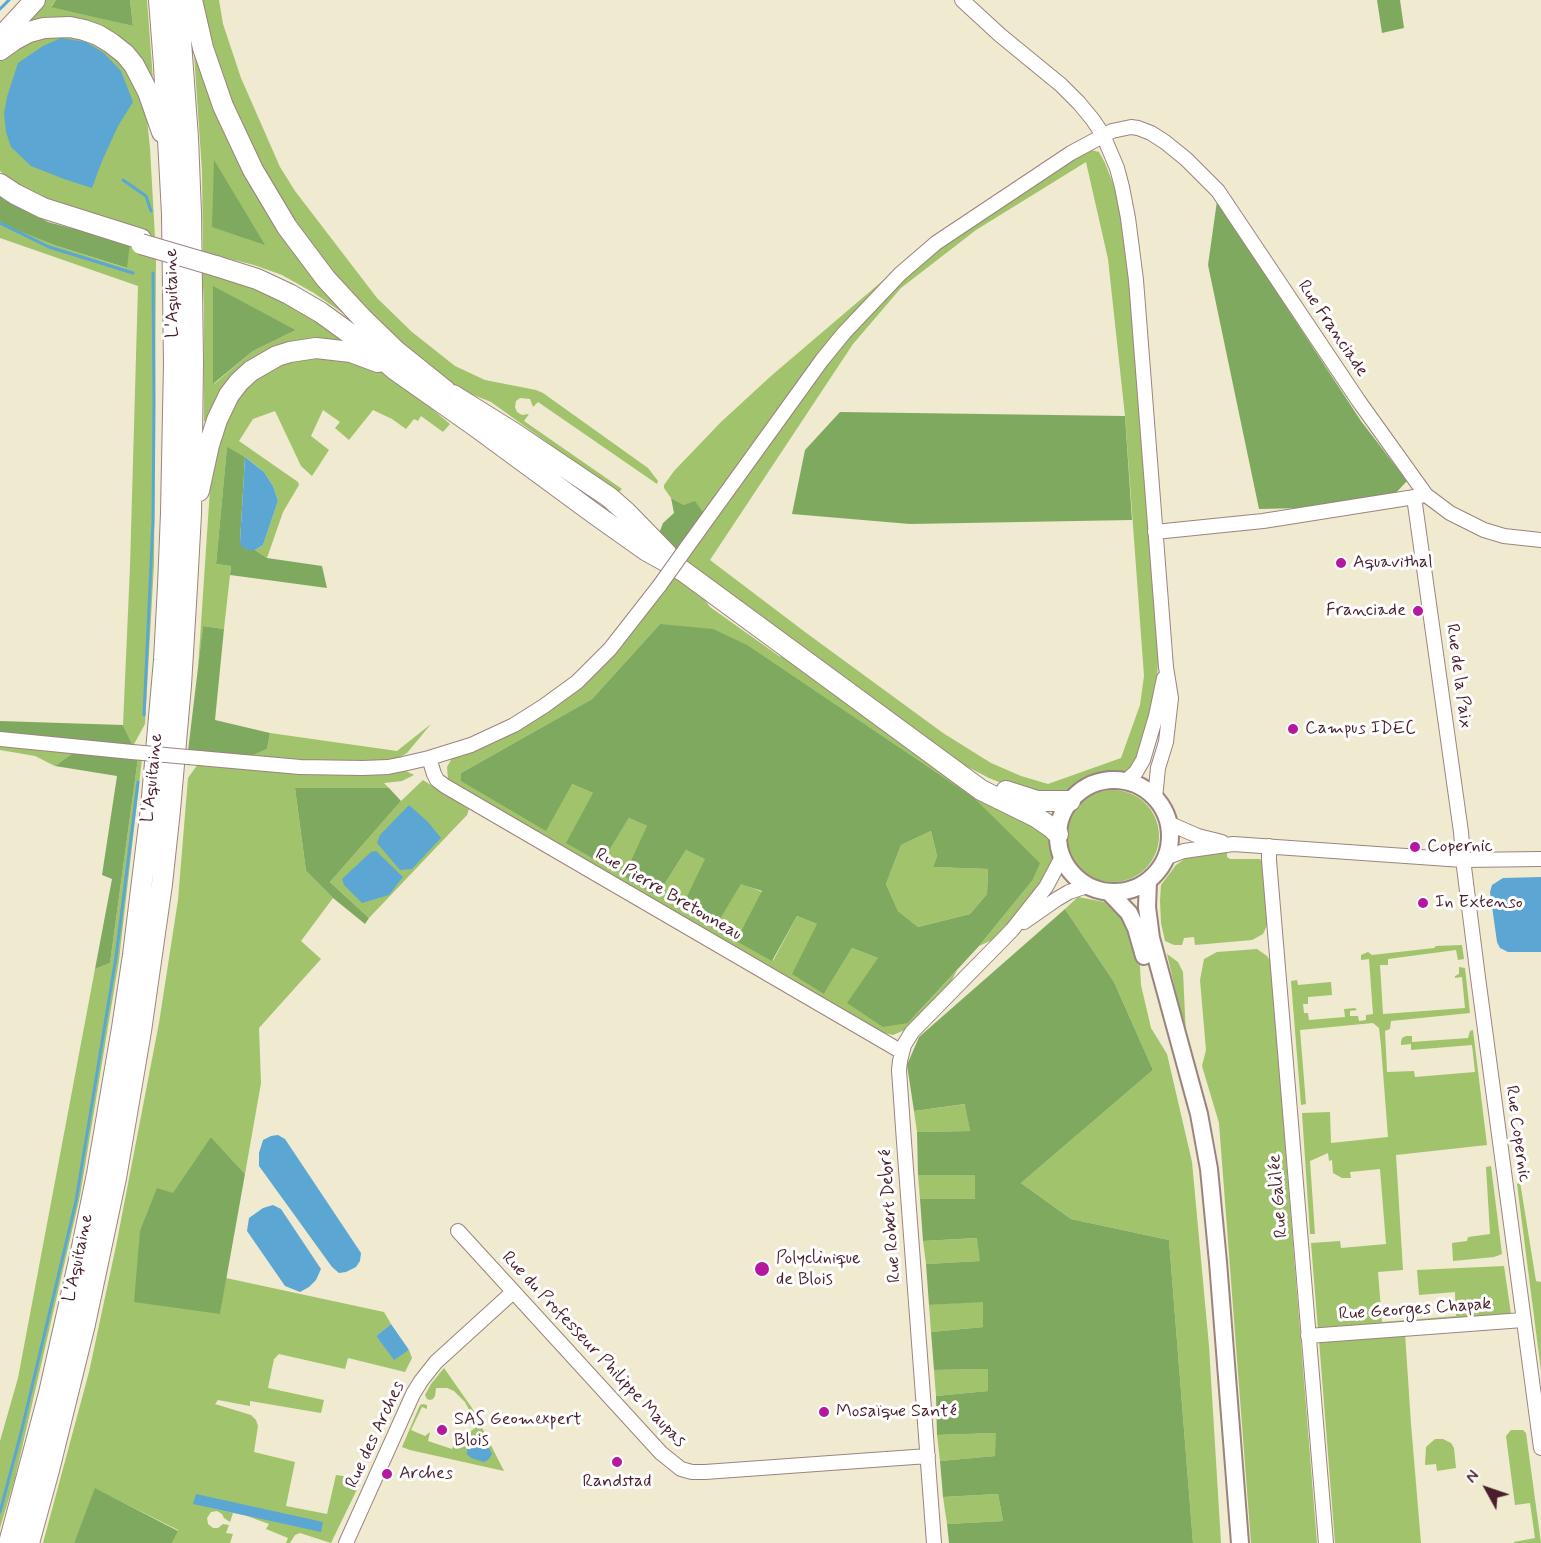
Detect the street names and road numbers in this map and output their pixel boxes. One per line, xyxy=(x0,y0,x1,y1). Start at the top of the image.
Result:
street label: L'Aquitaine xyxy=(161,248,185,338)
street label: Rue Franciade xyxy=(1292,277,1372,381)
street label: Rue de la Paix xyxy=(1440,623,1476,729)
street label: L'Aquitaine xyxy=(138,732,168,824)
street label: Rue Pierre Bretonneau xyxy=(591,844,745,946)
street label: Rue Copernic xyxy=(1500,1084,1534,1184)
street label: Rue Robert Debré xyxy=(876,1149,906,1283)
street label: Rue Galilée xyxy=(1265,1153,1293,1239)
street label: L'Aquitaine xyxy=(59,1212,99,1304)
street label: Rue du Professeur Philippe Maupas xyxy=(496,1247,690,1453)
street label: Rue Georges Chapak xyxy=(1338,1294,1492,1326)
street label: Rue des Arches xyxy=(342,1378,410,1492)

